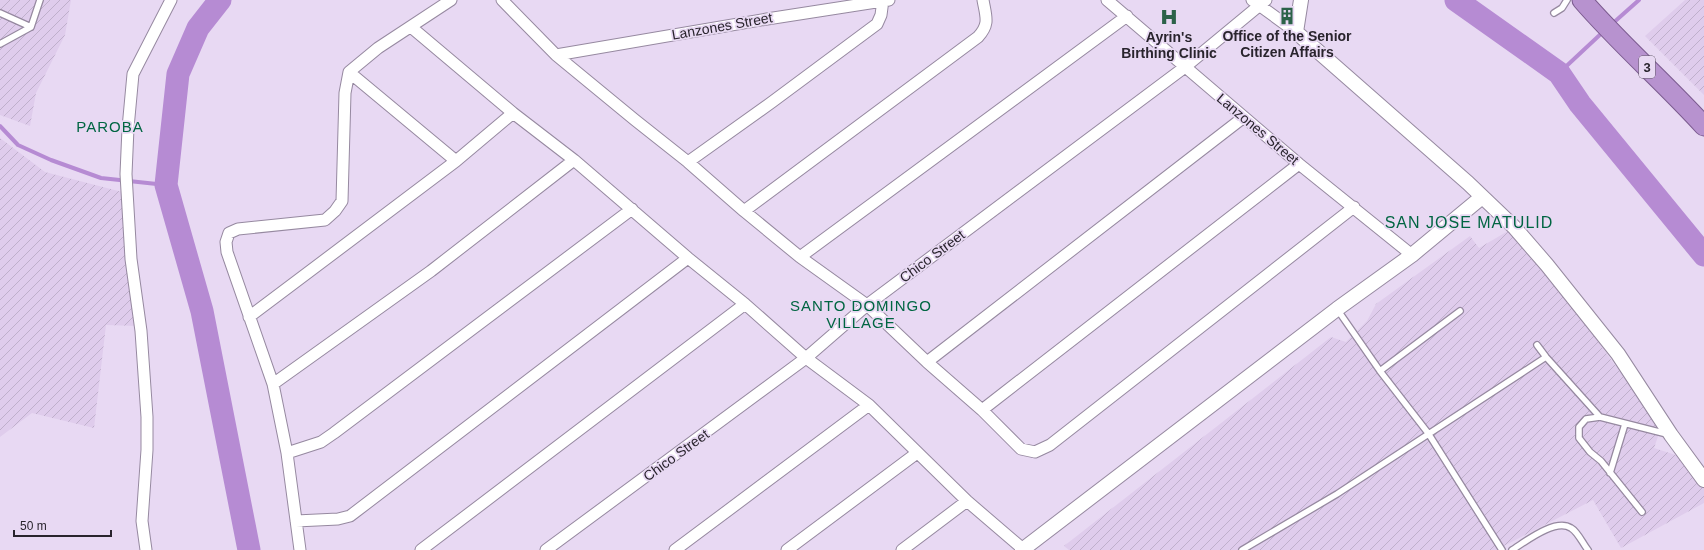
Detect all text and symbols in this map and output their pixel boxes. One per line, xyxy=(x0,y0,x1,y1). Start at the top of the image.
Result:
building icon: Office of the Senior Citizen Affairs xyxy=(1277,6,1297,26)
hospital icon: Ayrin's Birthing Clinic xyxy=(1159,7,1179,27)
street label: Lanzones Street xyxy=(670,9,774,43)
place label: Office of the Senior Citizen Affairs xyxy=(1222,28,1352,60)
place label: Ayrin's Birthing Clinic xyxy=(1121,29,1217,61)
road number: 3 xyxy=(1639,56,1655,78)
street label: Lanzones Street xyxy=(1214,90,1302,168)
district label: PAROBA xyxy=(76,118,144,135)
district label: SAN JOSE MATULID xyxy=(1385,214,1553,231)
street label: Chico Street xyxy=(896,226,968,286)
district label: SANTO DOMINGO VILLAGE xyxy=(790,297,932,331)
street label: Chico Street xyxy=(640,426,712,484)
scale bar xyxy=(14,512,111,538)
text: 50 m xyxy=(20,519,47,533)

